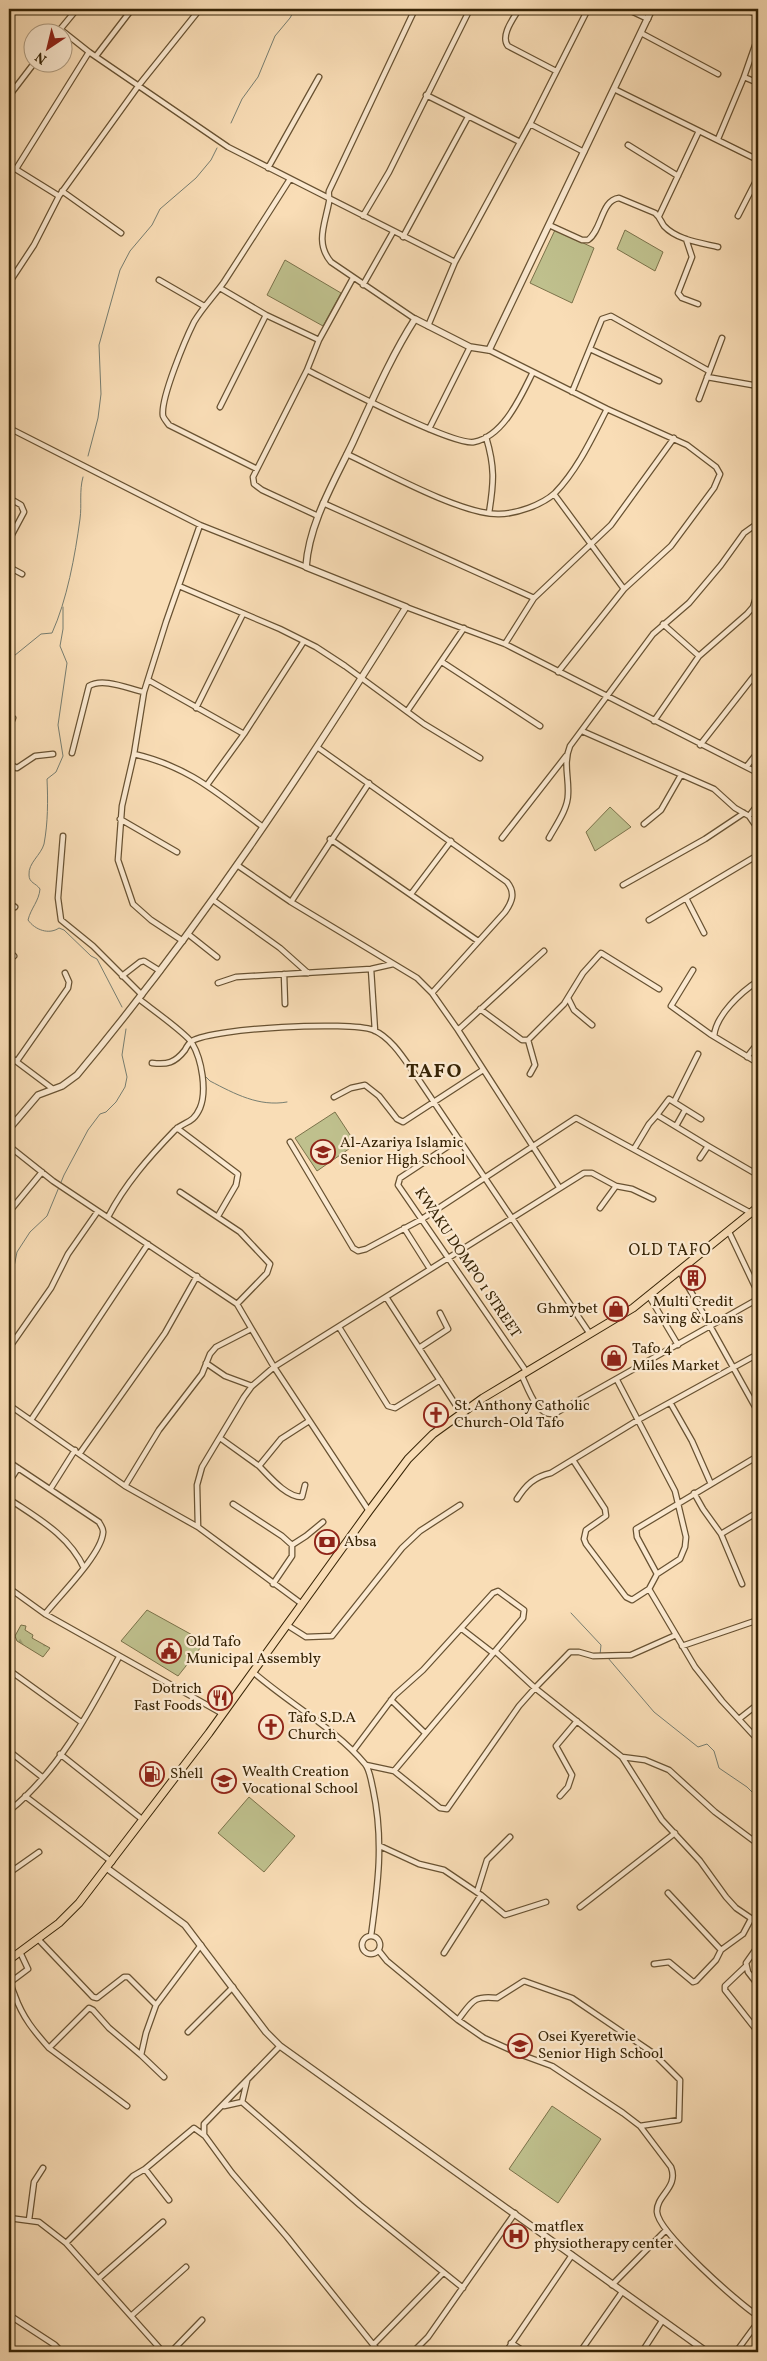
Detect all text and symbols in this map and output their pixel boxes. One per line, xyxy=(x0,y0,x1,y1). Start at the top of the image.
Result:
north arrow xyxy=(22,22,72,72)
text: N xyxy=(32,47,51,68)
district label: TAFO xyxy=(406,1058,462,1086)
place label: Al-Azariya Islamic Senior High School xyxy=(340,1133,465,1171)
school or university icon: Al-Azariya Islamic Senior High School xyxy=(310,1139,336,1165)
street label: KWAKU DOMPO 1 STREET xyxy=(409,1184,525,1343)
district label: OLD TAFO xyxy=(628,1240,712,1262)
building icon: Multi Credit Saving & Loans xyxy=(680,1265,706,1291)
place label: Multi Credit Saving & Loans xyxy=(643,1292,743,1330)
shop icon: Ghmybet xyxy=(603,1296,629,1322)
place label: Ghmybet xyxy=(537,1299,598,1320)
place label: Tafo 4 Miles Market xyxy=(632,1339,720,1377)
shop icon: Tafo 4 Miles Market xyxy=(601,1345,627,1371)
place label: St. Anthony Catholic Church-Old Tafo xyxy=(454,1396,590,1434)
church icon: St. Anthony Catholic Church-Old Tafo xyxy=(423,1402,449,1428)
bank icon: Absa xyxy=(314,1529,340,1555)
place label: Absa xyxy=(344,1532,377,1553)
place label: Old Tafo Municipal Assembly xyxy=(186,1632,321,1670)
public building icon: Old Tafo Municipal Assembly xyxy=(156,1638,182,1664)
place label: Dotrich Fast Foods xyxy=(134,1679,202,1717)
restaurant icon: Dotrich Fast Foods xyxy=(207,1685,233,1711)
place label: Tafo S.D.A Church xyxy=(288,1708,356,1746)
church icon: Tafo S.D.A Church xyxy=(258,1714,284,1740)
fuel station icon: Shell xyxy=(139,1761,165,1787)
place label: Wealth Creation Vocational School xyxy=(242,1762,358,1800)
place label: Shell xyxy=(170,1764,203,1785)
school or university icon: Wealth Creation Vocational School xyxy=(211,1768,237,1794)
place label: Osei Kyeretwie Senior High School xyxy=(538,2027,663,2065)
school or university icon: Osei Kyeretwie Senior High School xyxy=(507,2033,533,2059)
place label: matflex physiotherapy center xyxy=(534,2217,673,2255)
hospital icon: matflex physiotherapy center xyxy=(503,2223,529,2249)

